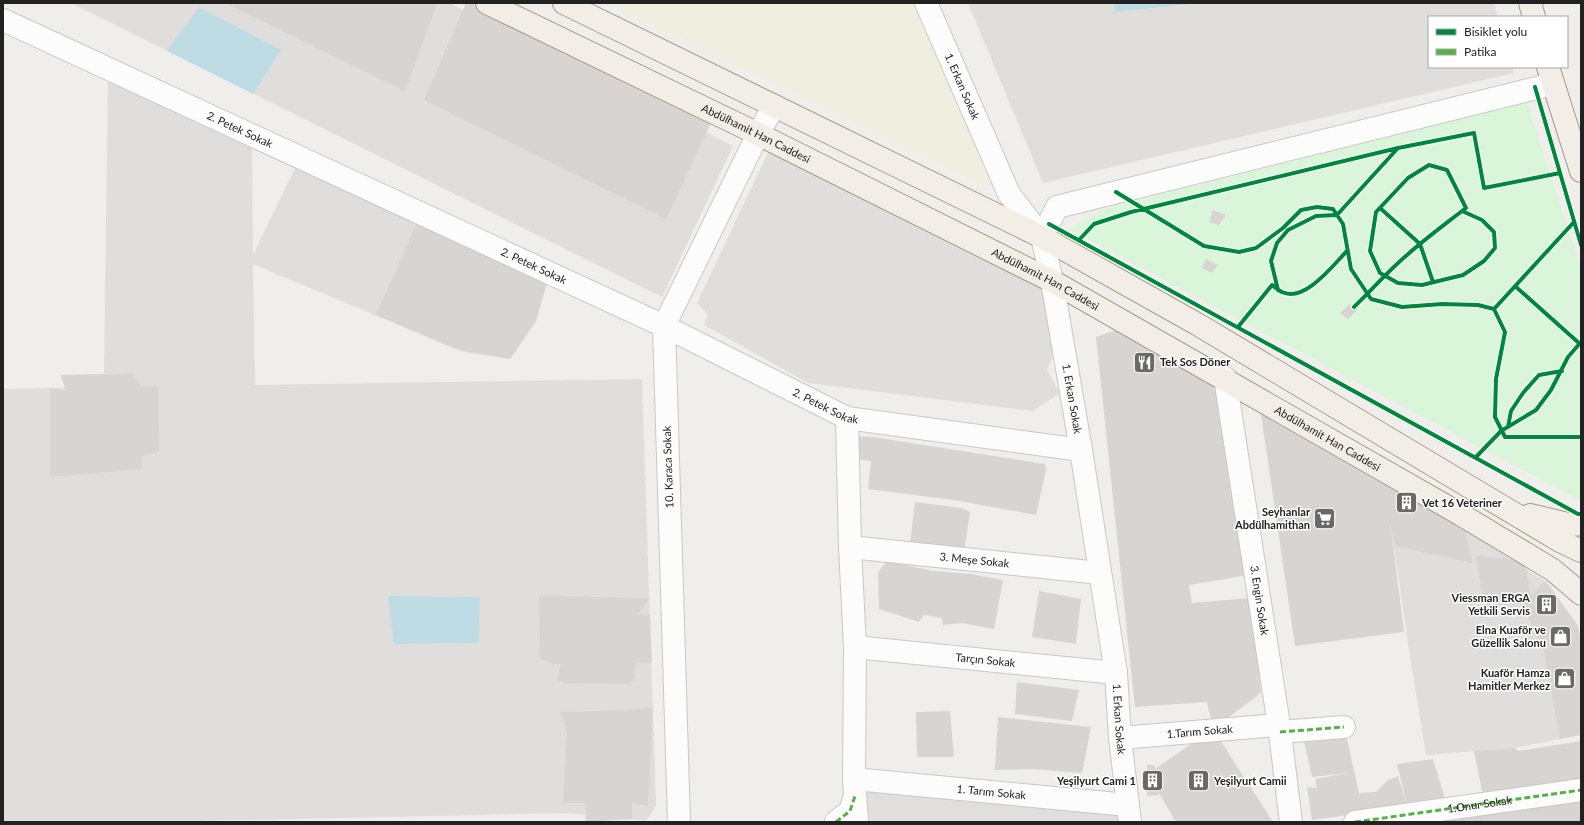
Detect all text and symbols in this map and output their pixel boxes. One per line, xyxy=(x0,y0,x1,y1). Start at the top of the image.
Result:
legend xyxy=(1428,16,1568,68)
text: Bisiklet yolu xyxy=(1464,24,1527,39)
text: Patika xyxy=(1464,44,1496,59)
street label: 1. Erkan Sokak xyxy=(943,51,983,122)
street label: Abdülhamit Han Caddesi xyxy=(700,101,813,165)
street label: 2. Petek Sokak xyxy=(205,108,275,150)
street label: 2. Petek Sokak xyxy=(499,245,569,286)
street label: Abdülhamit Han Caddesi xyxy=(990,245,1102,313)
restaurant icon: Tek Sos Döner xyxy=(1131,349,1157,375)
place label: Tek Sos Döner xyxy=(1160,355,1231,368)
street label: 1. Erkan Sokak xyxy=(1060,363,1085,435)
street label: 2. Petek Sokak xyxy=(791,385,859,426)
street label: Abdülhamit Han Caddesi xyxy=(1273,403,1383,473)
street label: 10. Karaca Sokak xyxy=(660,425,675,509)
building icon: Vet 16 Veteriner xyxy=(1393,490,1419,516)
place label: Vet 16 Veteriner xyxy=(1421,496,1503,509)
place label: Seyhanlar Abdülhamithan xyxy=(1234,505,1311,531)
supermarket icon: Seyhanlar Abdülhamithan xyxy=(1312,505,1338,531)
street label: 3. Meşe Sokak xyxy=(939,549,1010,570)
street label: 3. Engin Sokak xyxy=(1248,564,1272,636)
place label: Viessman ERGA Yetkili Servis xyxy=(1451,591,1530,617)
building icon: Viessman ERGA Yetkili Servis xyxy=(1533,591,1559,617)
place label: Elna Kuaför ve Güzellik Salonu xyxy=(1471,623,1546,649)
shop icon: Elna Kuaför ve Güzellik Salonu xyxy=(1548,623,1574,649)
street label: Tarçın Sokak xyxy=(955,650,1016,669)
place label: Kuaför Hamza Hamitler Merkez xyxy=(1468,666,1550,692)
shop icon: Kuaför Hamza Hamitler Merkez xyxy=(1552,666,1578,692)
street label: 1. Erkan Sokak xyxy=(1111,683,1129,756)
street label: 1.Tarım Sokak xyxy=(1166,722,1234,740)
building icon: Yeşilyurt Cami 1 xyxy=(1139,768,1165,794)
building icon: Yeşilyurt Camii xyxy=(1186,768,1212,794)
place label: Yeşilyurt Cami 1 xyxy=(1056,774,1136,787)
place label: Yeşilyurt Camii xyxy=(1213,774,1287,787)
street label: 1. Tarım Sokak xyxy=(956,782,1027,801)
street label: 1.Onur Sokak xyxy=(1447,793,1513,815)

